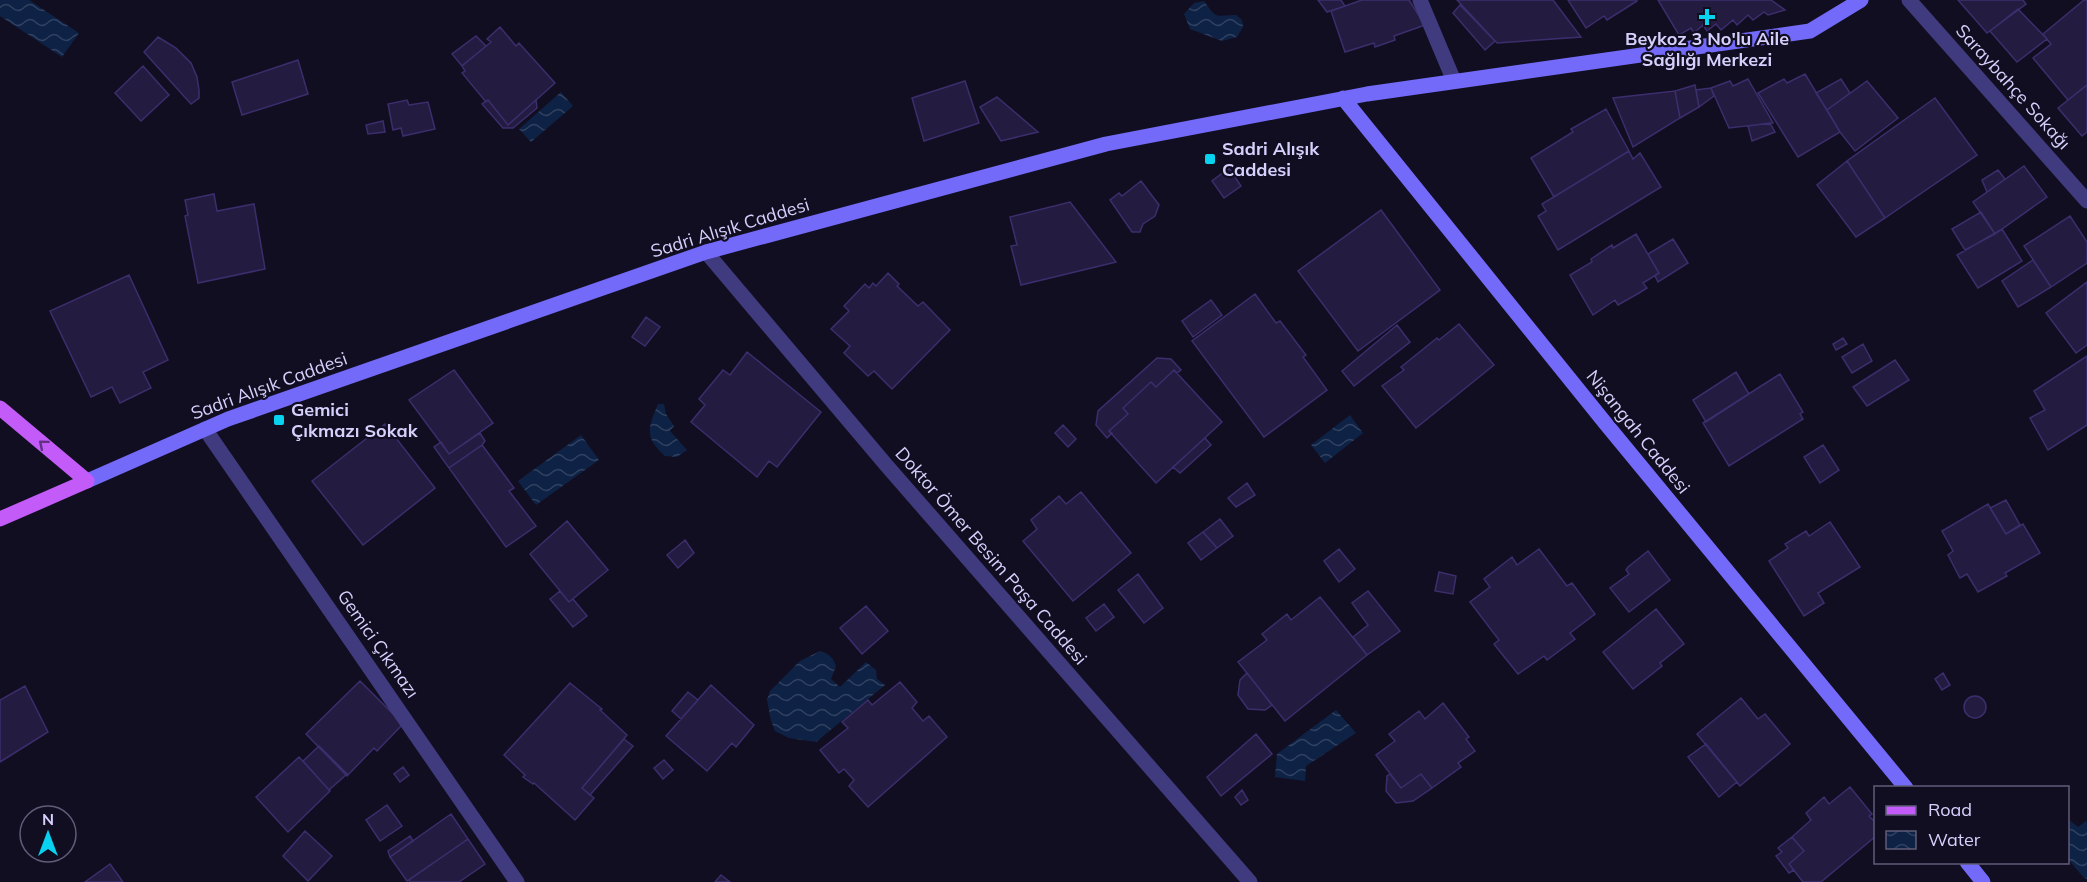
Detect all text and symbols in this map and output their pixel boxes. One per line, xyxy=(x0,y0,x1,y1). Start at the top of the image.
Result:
marker: Beykoz 3 No'lu Aile Sağlığı Merkezi xyxy=(1698,8,1716,26)
street label: Saraybahçe Sokağı xyxy=(1951,19,2076,154)
place label: Beykoz 3 No'lu Aile Sağlığı Merkezi xyxy=(1625,27,1789,71)
place label: Sadri Alışık Caddesi xyxy=(1222,137,1320,181)
marker: Sadri Alışık Caddesi xyxy=(1203,152,1217,166)
street label: Sadri Alışık Caddesi xyxy=(648,192,812,263)
street label: Sadri Alışık Caddesi xyxy=(187,347,350,425)
street label: Nişangah Caddesi xyxy=(1582,365,1695,498)
place label: Gemici Çıkmazı Sokak xyxy=(291,398,419,442)
marker: Gemici Çıkmazı Sokak xyxy=(272,413,286,427)
one-way arrow xyxy=(39,440,50,451)
street label: Doktor Ömer Besim Paşa Caddesi xyxy=(891,442,1092,669)
street label: Gemici Çıkmazı xyxy=(333,585,424,702)
legend xyxy=(1874,786,2069,864)
text: Road xyxy=(1928,798,1972,821)
north arrow xyxy=(18,804,78,864)
text: N xyxy=(42,809,54,829)
text: Water xyxy=(1928,828,1981,851)

